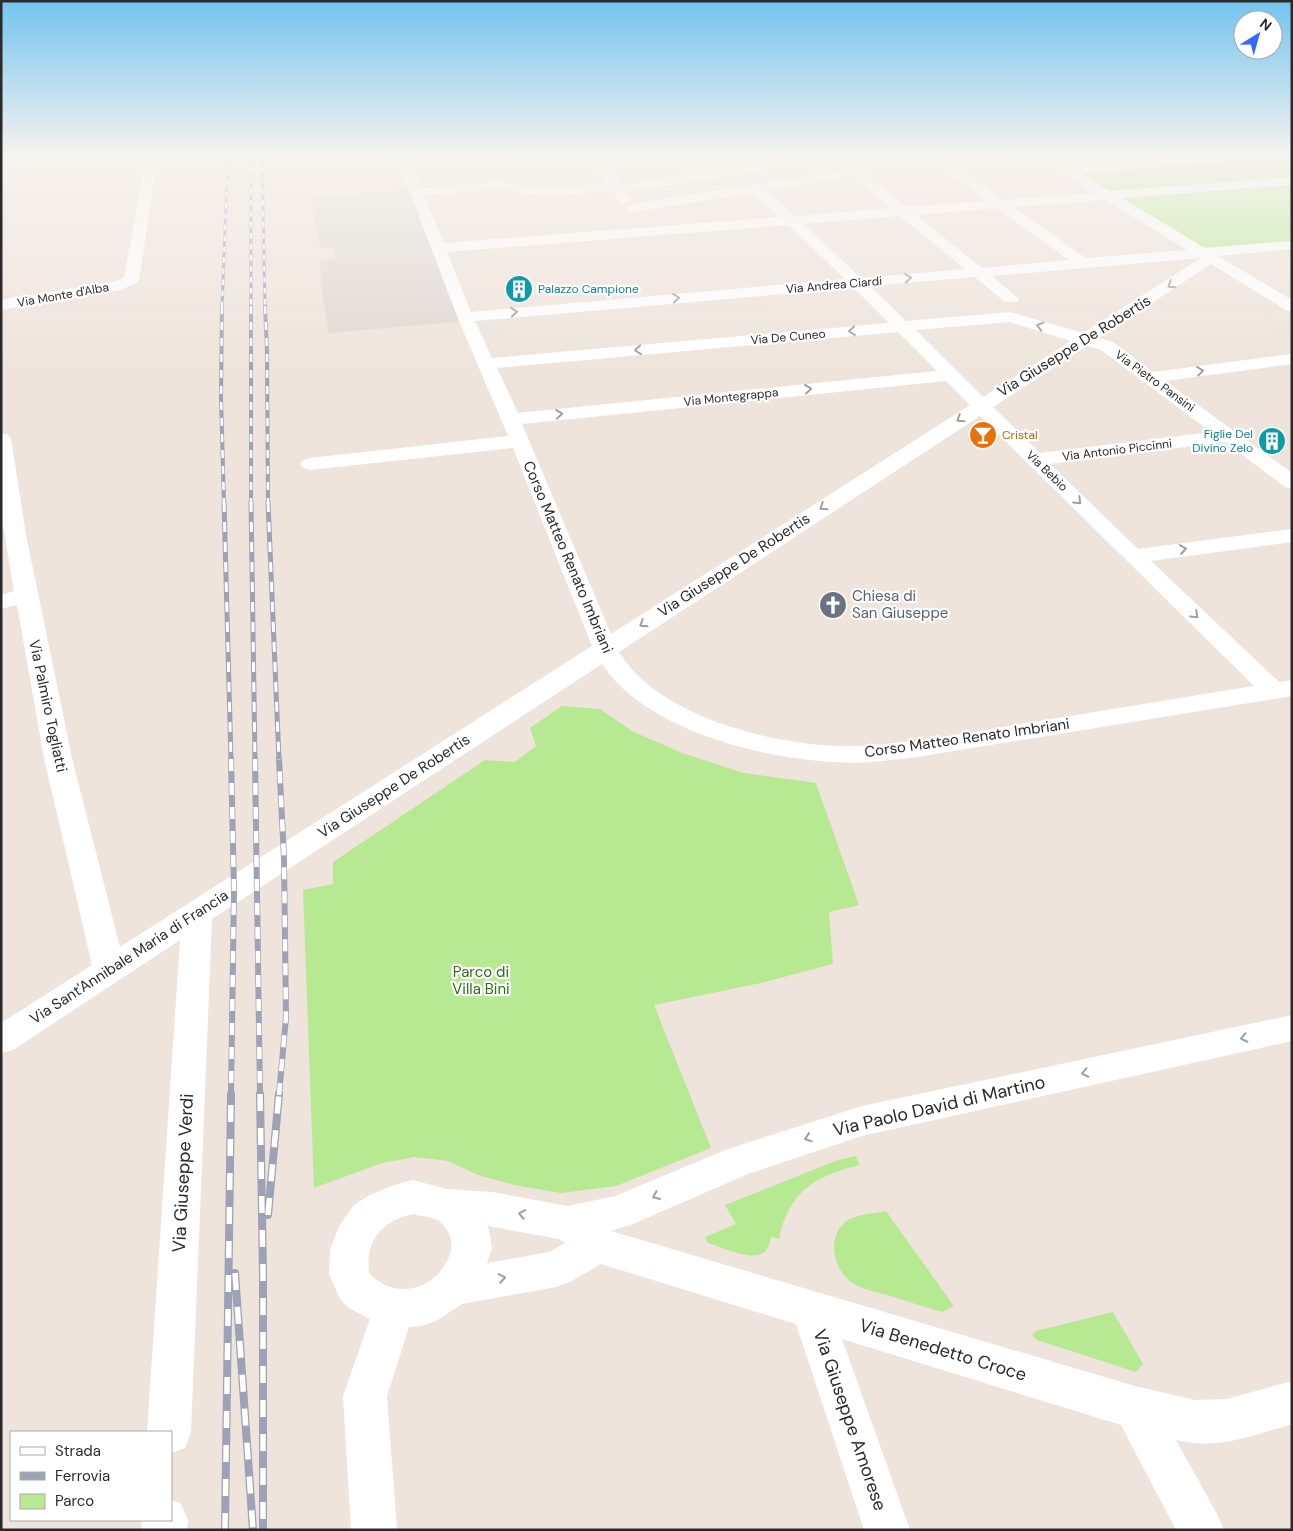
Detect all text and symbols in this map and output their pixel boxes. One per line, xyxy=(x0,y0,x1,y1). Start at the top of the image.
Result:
north arrow xyxy=(1233,10,1283,60)
text: N xyxy=(1256,14,1275,35)
street label: Via Andrea Ciardi xyxy=(785,273,883,297)
one-way arrow xyxy=(904,273,912,284)
building icon: Palazzo Campione xyxy=(504,274,534,304)
street label: Via Monte d'Alba xyxy=(16,279,110,311)
one-way arrow xyxy=(1167,279,1176,288)
place label: Palazzo Campione xyxy=(538,281,639,297)
street label: Via Giuseppe De Robertis xyxy=(993,291,1155,401)
one-way arrow xyxy=(672,293,680,304)
one-way arrow xyxy=(510,307,518,318)
one-way arrow xyxy=(1037,322,1045,332)
street label: Via De Cuneo xyxy=(750,326,826,348)
one-way arrow xyxy=(848,326,856,337)
one-way arrow xyxy=(634,345,642,356)
street label: Via Pietro Pansini xyxy=(1112,347,1198,415)
one-way arrow xyxy=(1196,366,1204,377)
street label: Via Montegrappa xyxy=(683,384,779,410)
one-way arrow xyxy=(804,384,812,395)
one-way arrow xyxy=(555,409,563,420)
one-way arrow xyxy=(956,413,966,422)
bar icon: Cristal xyxy=(968,420,998,450)
place label: Figlie Del Divino Zelo xyxy=(1192,426,1253,456)
building icon: Figlie Del Divino Zelo xyxy=(1257,426,1287,456)
place label: Cristal xyxy=(1002,427,1038,443)
street label: Via Antonio Piccinni xyxy=(1061,435,1173,465)
street label: Via Bebio xyxy=(1023,447,1071,495)
street label: Corso Matteo Renato Imbriani xyxy=(518,458,618,656)
one-way arrow xyxy=(1072,496,1081,505)
one-way arrow xyxy=(820,501,829,511)
street label: Via Giuseppe De Robertis xyxy=(654,508,814,622)
one-way arrow xyxy=(1179,545,1187,555)
place label: Chiesa di San Giuseppe xyxy=(852,586,948,623)
church icon: Chiesa di San Giuseppe xyxy=(818,590,848,620)
one-way arrow xyxy=(1189,609,1198,618)
one-way arrow xyxy=(639,618,648,627)
street label: Via Palmiro Togliatti xyxy=(24,638,72,774)
street label: Corso Matteo Renato Imbriani xyxy=(863,714,1071,762)
street label: Via Giuseppe De Robertis xyxy=(314,729,474,843)
street label: Via Sant'Annibale Maria di Francia xyxy=(26,885,232,1029)
park label: Parco di Villa Bini xyxy=(452,962,510,999)
one-way arrow xyxy=(1240,1033,1249,1043)
one-way arrow xyxy=(1081,1067,1090,1077)
street label: Via Paolo David di Martino xyxy=(831,1070,1047,1142)
street label: Via Giuseppe Verdi xyxy=(167,1093,199,1253)
one-way arrow xyxy=(804,1133,813,1143)
one-way arrow xyxy=(652,1190,661,1200)
one-way arrow xyxy=(518,1210,526,1220)
one-way arrow xyxy=(498,1274,507,1284)
street label: Via Benedetto Croce xyxy=(857,1313,1029,1387)
street label: Via Giuseppe Amorese xyxy=(808,1326,892,1514)
legend xyxy=(10,1431,172,1521)
text: Strada xyxy=(55,1441,101,1461)
text: Ferrovia xyxy=(55,1466,110,1486)
text: Parco xyxy=(55,1491,94,1511)

